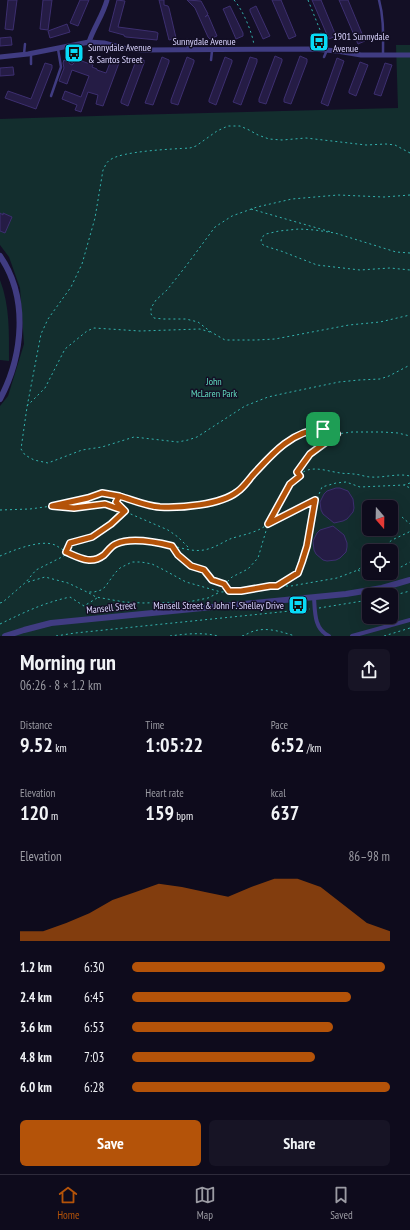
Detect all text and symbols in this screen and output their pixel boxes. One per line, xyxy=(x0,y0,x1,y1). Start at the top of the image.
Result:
place label: 1901 Sunnydale Avenue xyxy=(333,30,389,55)
bus stop icon: 1901 Sunnydale Avenue xyxy=(308,31,330,53)
street label: Sunnydale Avenue xyxy=(172,35,236,48)
place label: Sunnydale Avenue & Santos Street xyxy=(88,41,151,66)
bus stop icon: Sunnydale Avenue & Santos Street xyxy=(63,42,85,64)
park label: John McLaren Park xyxy=(191,375,237,400)
pin xyxy=(306,412,340,446)
icon: arrive xyxy=(312,418,334,440)
north arrow xyxy=(362,500,398,536)
map controls xyxy=(362,500,398,624)
button: locate xyxy=(362,544,398,580)
button: layers xyxy=(362,588,398,624)
bus stop icon: Mansell Street & John F. Shelley Drive xyxy=(287,594,309,616)
street label: Mansell Street xyxy=(86,598,137,617)
place label: Mansell Street & John F. Shelley Drive xyxy=(153,599,284,612)
text: Morning run xyxy=(20,648,116,676)
button: share xyxy=(348,649,390,691)
text: 06:26 · 8 × 1.2 km xyxy=(20,677,101,694)
text: Distance xyxy=(20,718,52,732)
text: Time xyxy=(145,718,164,732)
text: Pace xyxy=(271,718,288,732)
text: 9.52 xyxy=(20,732,53,758)
text: 1:05:22 xyxy=(145,732,203,758)
text: 6:52 xyxy=(271,732,304,758)
text: km xyxy=(53,741,67,755)
text: /km xyxy=(304,741,321,755)
text: Elevation xyxy=(20,786,55,800)
text: Heart rate xyxy=(145,786,184,800)
text: kcal xyxy=(271,786,286,800)
text: 120 xyxy=(20,800,49,826)
text: 159 xyxy=(145,800,174,826)
text: 637 xyxy=(271,800,299,826)
text: m xyxy=(49,809,58,823)
text: bpm xyxy=(174,809,193,823)
text: Elevation xyxy=(20,848,62,865)
text: 86–98 m xyxy=(348,848,390,865)
text: 1.2 km xyxy=(20,959,52,976)
text: 6:30 xyxy=(84,959,104,976)
text: 2.4 km xyxy=(20,989,52,1006)
text: 6:45 xyxy=(84,989,104,1006)
text: 3.6 km xyxy=(20,1019,52,1036)
text: 6:53 xyxy=(84,1019,104,1036)
text: 4.8 km xyxy=(20,1049,52,1066)
text: 7:03 xyxy=(84,1049,104,1066)
text: 6.0 km xyxy=(20,1079,52,1096)
text: 6:28 xyxy=(84,1079,104,1096)
button: Save xyxy=(20,1120,201,1166)
button: Share xyxy=(209,1120,390,1166)
tab: Home xyxy=(57,1184,80,1222)
tab: Map xyxy=(194,1184,216,1222)
tab: Saved xyxy=(330,1184,353,1222)

